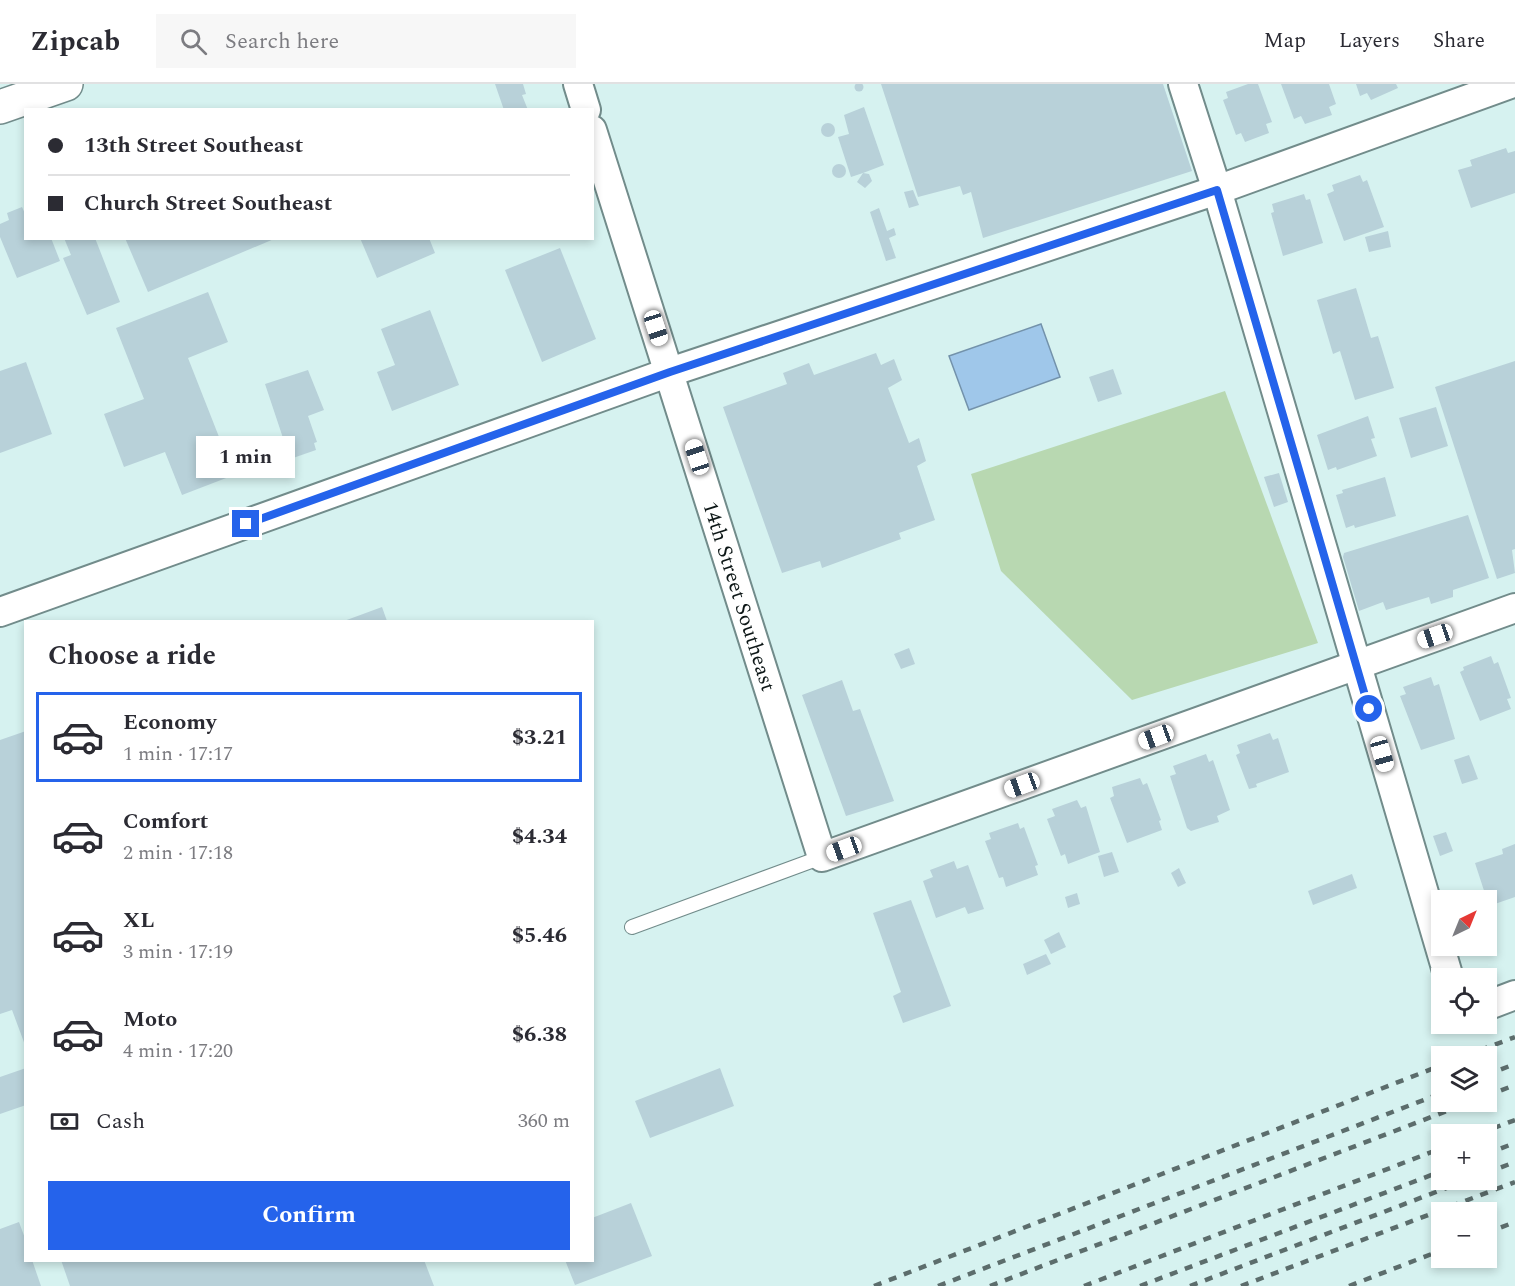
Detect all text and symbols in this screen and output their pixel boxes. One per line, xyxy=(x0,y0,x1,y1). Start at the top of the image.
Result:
search box xyxy=(156,14,576,68)
text: Zipcab xyxy=(30,20,120,63)
icon: search xyxy=(177,25,210,58)
text: Search here xyxy=(225,25,339,58)
text: Map xyxy=(1264,25,1306,57)
text: Layers xyxy=(1339,25,1400,57)
text: Share xyxy=(1433,25,1485,57)
text: 13th Street Southeast xyxy=(84,129,303,162)
text: Church Street Southeast xyxy=(84,187,332,220)
car xyxy=(642,308,670,348)
callout: 1 min xyxy=(196,437,296,479)
car xyxy=(683,437,711,477)
text: 1 min xyxy=(219,442,272,472)
street label: 14th Street Southeast xyxy=(693,498,784,696)
route end xyxy=(232,510,259,537)
car xyxy=(1415,622,1455,650)
text: Choose a ride xyxy=(48,635,216,677)
route start xyxy=(1355,695,1382,722)
text: Economy xyxy=(123,706,216,739)
icon: car xyxy=(51,710,105,764)
text: $3.21 xyxy=(512,721,567,754)
car xyxy=(1136,722,1176,752)
car xyxy=(1368,734,1396,774)
text: 1 min · 17:17 xyxy=(123,739,233,769)
car xyxy=(1002,770,1042,800)
text: Comfort xyxy=(123,805,208,838)
icon: car xyxy=(51,809,105,863)
text: $4.34 xyxy=(512,820,567,853)
car xyxy=(824,834,864,864)
text: 2 min · 17:18 xyxy=(123,838,233,868)
north arrow xyxy=(1431,890,1497,956)
map controls xyxy=(1431,890,1497,1268)
text: XL xyxy=(123,904,154,937)
icon: car xyxy=(51,908,105,962)
text: $5.46 xyxy=(512,919,567,952)
text: 3 min · 17:19 xyxy=(123,937,233,967)
button: locate xyxy=(1431,968,1497,1034)
text: Moto xyxy=(123,1003,177,1036)
icon: car xyxy=(51,1007,105,1061)
text: $6.38 xyxy=(512,1018,567,1051)
text: 4 min · 17:20 xyxy=(123,1036,233,1066)
button: layers xyxy=(1431,1046,1497,1112)
icon: cash xyxy=(48,1105,81,1138)
text: Cash xyxy=(96,1105,145,1138)
text: 360 m xyxy=(518,1106,570,1136)
button: + xyxy=(1431,1124,1497,1190)
button: Confirm xyxy=(48,1181,570,1250)
button: − xyxy=(1431,1202,1497,1268)

